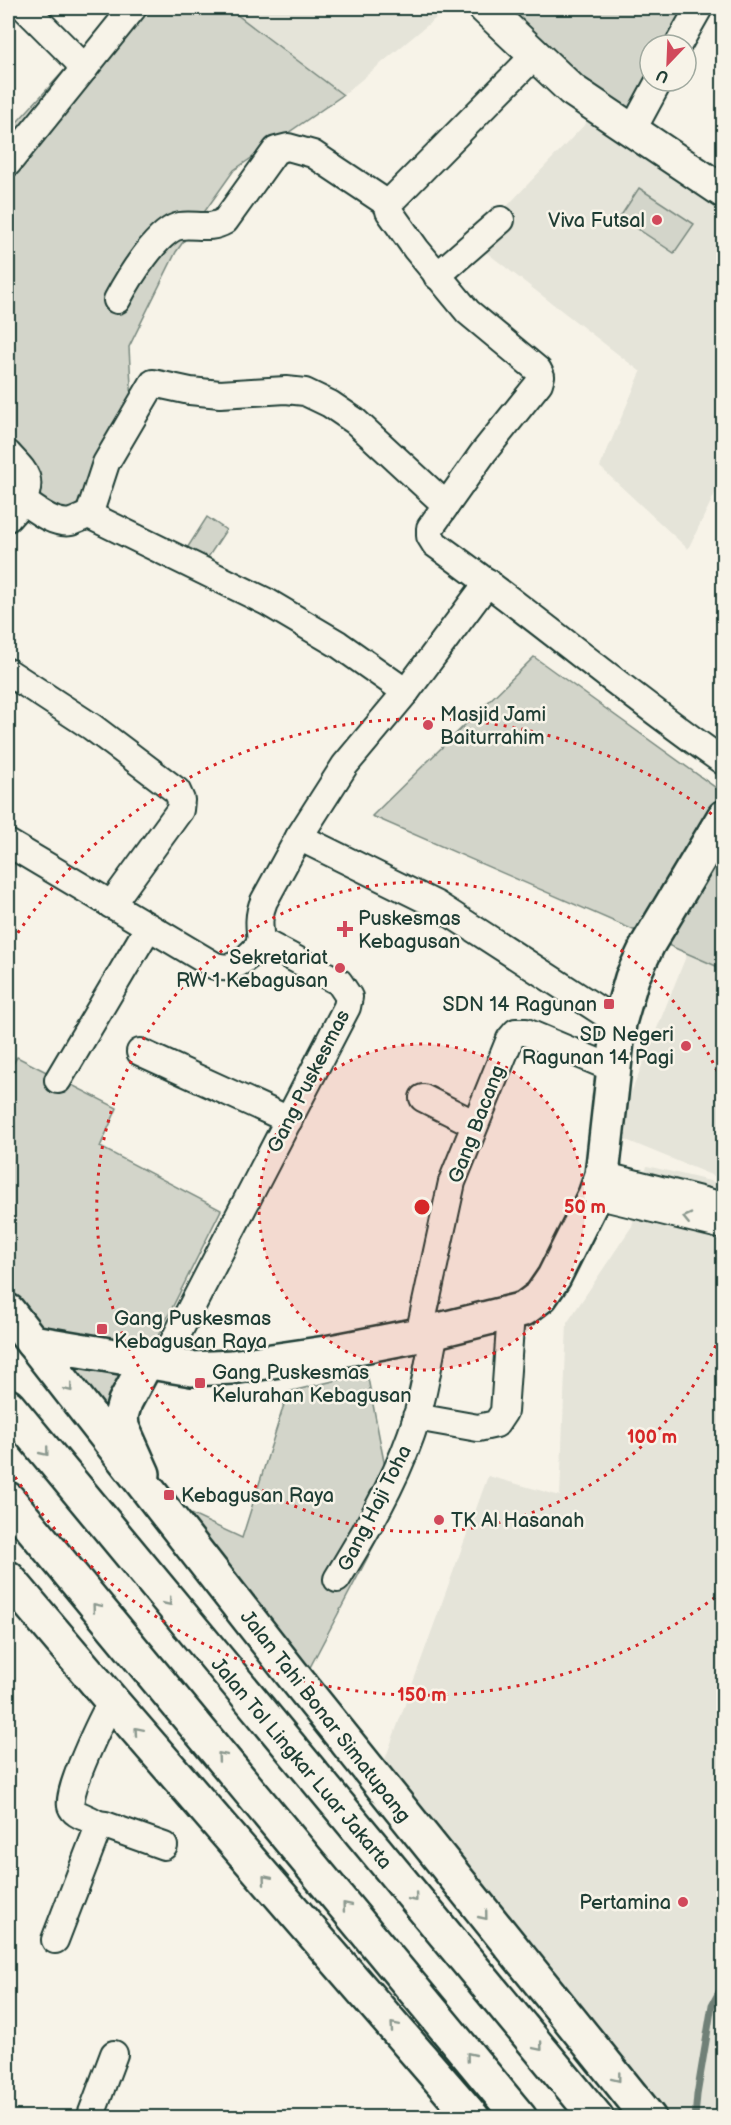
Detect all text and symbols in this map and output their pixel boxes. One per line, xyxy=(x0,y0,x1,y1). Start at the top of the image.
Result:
north arrow xyxy=(638,33,698,93)
text: U xyxy=(654,64,672,86)
place label: Viva Futsal xyxy=(548,209,645,233)
marker: Viva Futsal xyxy=(650,213,664,227)
place label: Masjid Jami Baiturrahim xyxy=(440,703,546,750)
marker: Masjid Jami Baiturrahim xyxy=(421,718,435,732)
place label: Puskesmas Kebagusan xyxy=(358,907,461,954)
marker: Puskesmas Kebagusan xyxy=(336,920,354,938)
place label: Sekretariat RW 1 Kebagusan xyxy=(176,946,328,993)
marker: Sekretariat RW 1 Kebagusan xyxy=(333,961,347,975)
place label: SDN 14 Ragunan xyxy=(442,993,597,1017)
marker: SDN 14 Ragunan xyxy=(602,997,616,1011)
street label: Gang Puskesmas xyxy=(263,1006,355,1157)
place label: SD Negeri Ragunan 14 Pagi xyxy=(522,1023,674,1070)
marker: SD Negeri Ragunan 14 Pagi xyxy=(679,1039,693,1053)
street label: Gang Bacang xyxy=(443,1062,510,1187)
centre of rings xyxy=(412,1197,432,1217)
text: 50 m xyxy=(564,1197,606,1218)
one-way arrow xyxy=(682,1212,692,1225)
place label: Gang Puskesmas Kebagusan Raya xyxy=(114,1307,271,1354)
marker: Gang Puskesmas Kebagusan Raya xyxy=(95,1322,109,1336)
place label: Gang Puskesmas Kelurahan Kebagusan xyxy=(212,1361,412,1408)
marker: Gang Puskesmas Kelurahan Kebagusan xyxy=(193,1376,207,1390)
one-way arrow xyxy=(61,1381,72,1392)
text: 100 m xyxy=(627,1427,677,1448)
street label: Gang Haji Toha xyxy=(333,1441,417,1576)
one-way arrow xyxy=(37,1445,48,1456)
place label: Kebagusan Raya xyxy=(181,1484,334,1508)
marker: Kebagusan Raya xyxy=(162,1488,176,1502)
place label: TK Al Hasanah xyxy=(451,1509,584,1533)
marker: TK Al Hasanah xyxy=(432,1513,446,1527)
one-way arrow xyxy=(161,1596,172,1607)
one-way arrow xyxy=(92,1602,103,1613)
street label: Jalan Tahi Bonar Simatupang xyxy=(235,1606,416,1828)
street label: Jalan Tol Lingkar Luar Jakarta xyxy=(206,1653,397,1874)
text: 150 m xyxy=(397,1685,447,1706)
one-way arrow xyxy=(134,1727,145,1738)
one-way arrow xyxy=(217,1752,228,1763)
one-way arrow xyxy=(262,1875,273,1885)
one-way arrow xyxy=(407,1891,418,1902)
place label: Pertamina xyxy=(579,1891,671,1915)
marker: Pertamina xyxy=(676,1895,690,1909)
one-way arrow xyxy=(342,1902,353,1913)
one-way arrow xyxy=(477,1909,488,1920)
one-way arrow xyxy=(390,2022,401,2033)
one-way arrow xyxy=(532,2040,543,2051)
one-way arrow xyxy=(466,2052,477,2063)
one-way arrow xyxy=(610,2072,621,2083)

